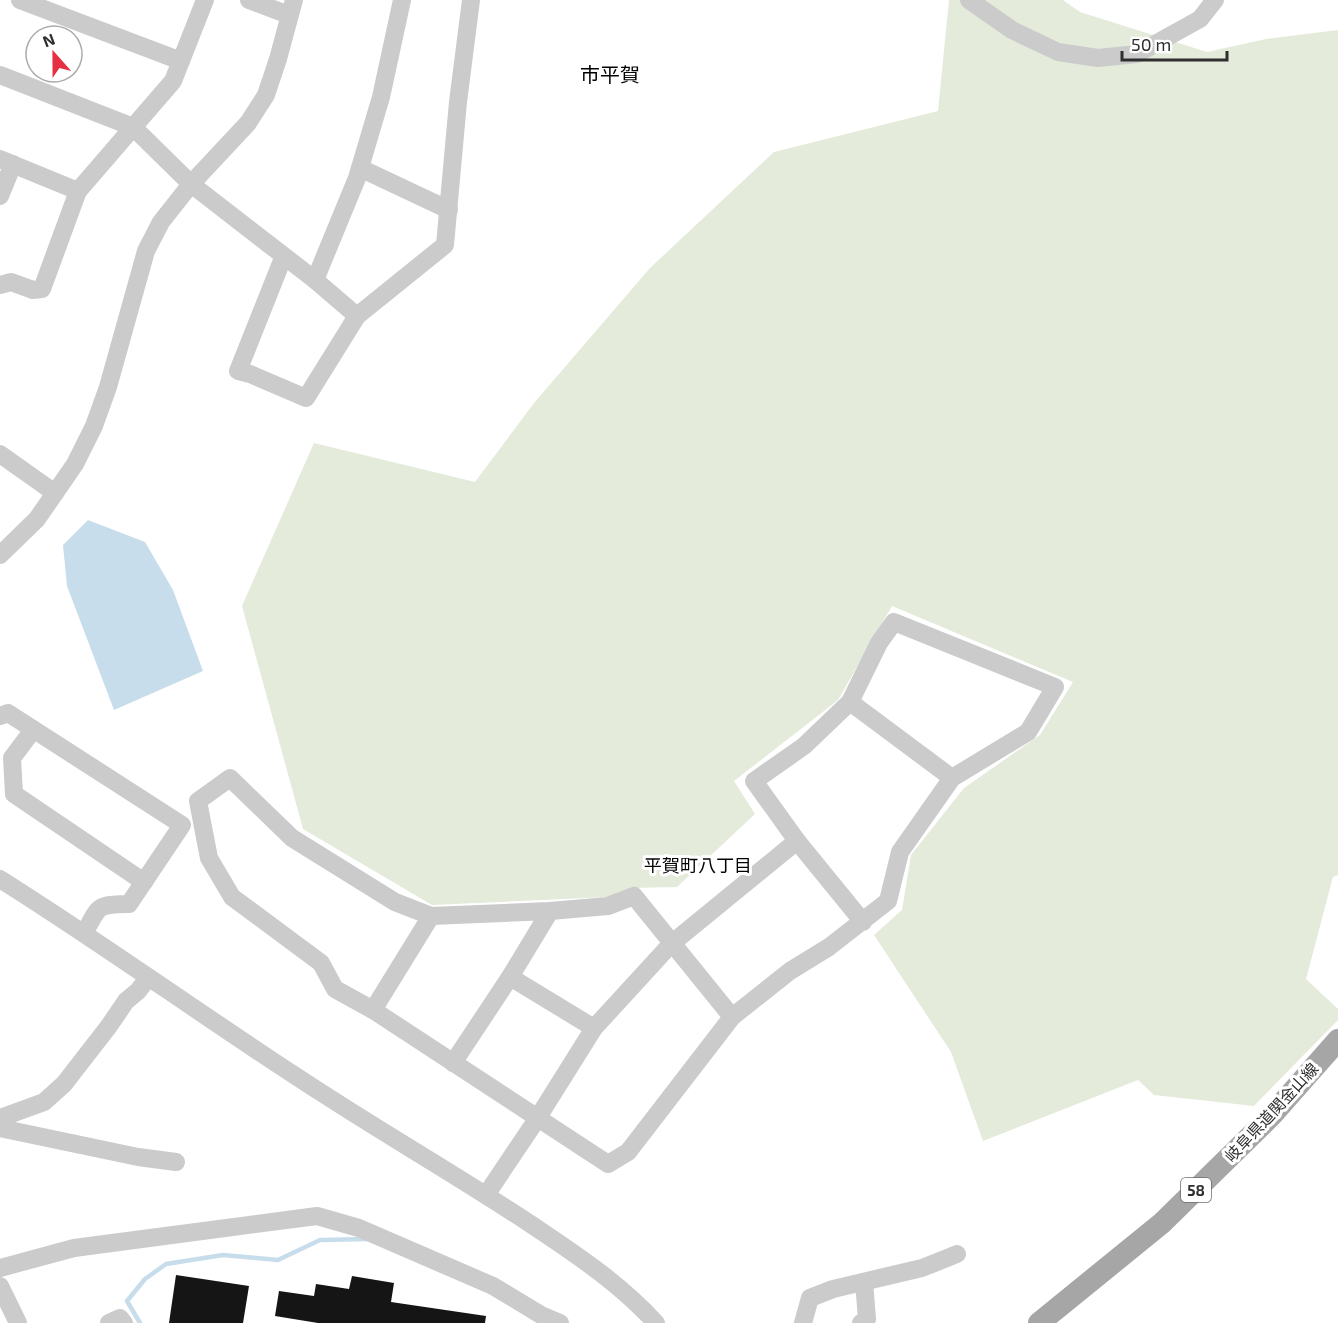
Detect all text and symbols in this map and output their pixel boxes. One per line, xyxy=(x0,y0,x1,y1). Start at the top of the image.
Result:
north arrow xyxy=(24,24,84,84)
scale bar xyxy=(1122,24,1227,62)
text: N xyxy=(40,29,57,50)
text: 50 m xyxy=(1131,33,1171,55)
district label: 市平賀 xyxy=(580,62,640,86)
district label: 平賀町八丁目 xyxy=(644,854,752,876)
street label: 岐阜県道関金山線 xyxy=(1220,1059,1322,1165)
road number: 58 xyxy=(1181,1178,1211,1202)

